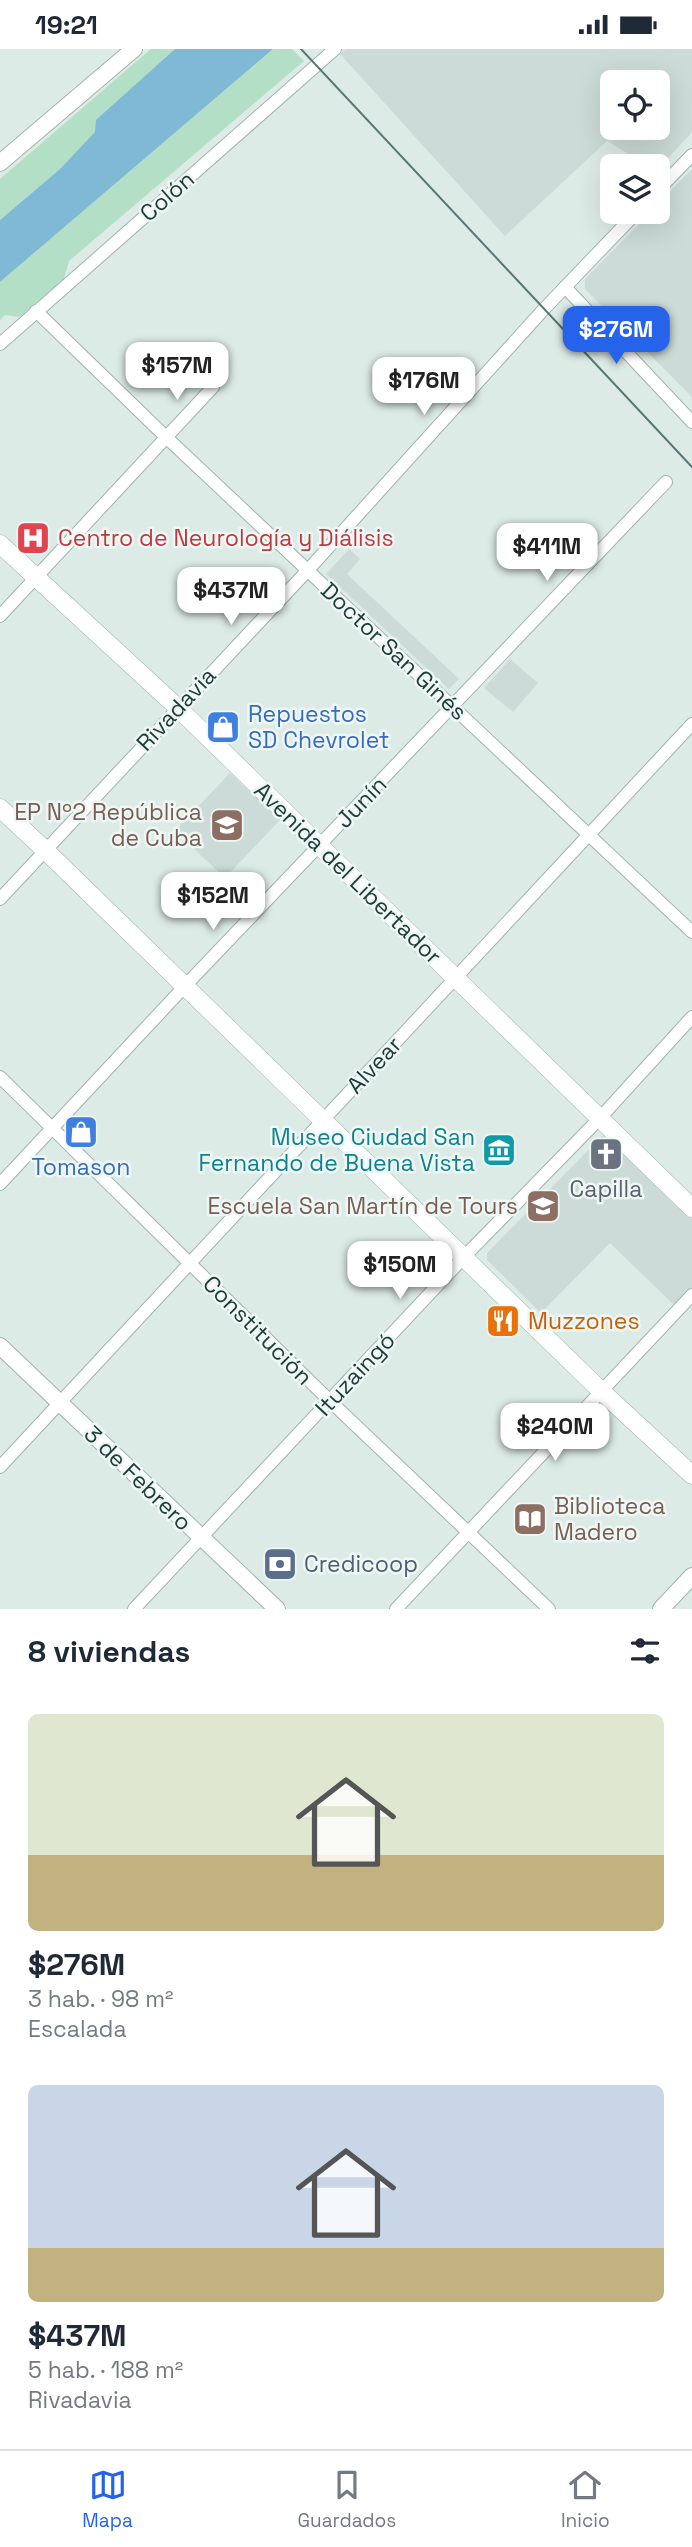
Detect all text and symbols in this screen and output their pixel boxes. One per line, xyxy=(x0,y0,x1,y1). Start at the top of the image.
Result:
text: 19:21 xyxy=(35,8,98,42)
map controls xyxy=(600,70,670,224)
button: locate xyxy=(600,70,670,140)
button: layers xyxy=(600,154,670,224)
street label: Colón xyxy=(133,164,201,228)
pin: $276M xyxy=(567,307,665,366)
text: $276M xyxy=(579,314,653,344)
pin: $157M xyxy=(128,343,226,402)
text: $157M xyxy=(142,350,212,380)
pin: $176M xyxy=(375,357,473,417)
text: $176M xyxy=(388,365,460,395)
hospital icon: Centro de Neurología y Diálisis xyxy=(14,519,52,557)
place label: Centro de Neurología y Diálisis xyxy=(58,523,394,553)
pin: $411M xyxy=(498,524,596,583)
text: $411M xyxy=(513,531,581,561)
pin: $437M xyxy=(182,567,280,627)
text: $437M xyxy=(193,575,269,605)
street label: Doctor San Ginés xyxy=(314,575,474,727)
street label: Rivadavia xyxy=(130,661,222,757)
place label: Repuestos SD Chevrolet xyxy=(248,699,389,755)
shop icon: Repuestos SD Chevrolet xyxy=(204,708,242,746)
street label: Junín xyxy=(329,770,393,834)
street label: Avenida del Libertador xyxy=(248,775,448,971)
place label: EP Nº2 República de Cuba xyxy=(14,797,202,853)
school or university icon: EP Nº2 República de Cuba xyxy=(208,806,246,844)
pin: $152M xyxy=(164,873,262,932)
text: $152M xyxy=(177,880,249,910)
street label: Alvear xyxy=(340,1030,408,1100)
shop icon: Tomason xyxy=(62,1113,100,1151)
place label: Museo Ciudad San Fernando de Buena Vista xyxy=(198,1122,475,1178)
museum icon: Museo Ciudad San Fernando de Buena Vista xyxy=(480,1131,518,1169)
church icon: Capilla xyxy=(587,1135,625,1173)
place label: Tomason xyxy=(32,1152,130,1182)
place label: Capilla xyxy=(570,1174,642,1204)
school or university icon: Escuela San Martín de Tours xyxy=(524,1187,562,1225)
place label: Escuela San Martín de Tours xyxy=(208,1191,518,1221)
pin: $150M xyxy=(351,1241,449,1301)
text: $150M xyxy=(363,1249,437,1279)
street label: Constitución xyxy=(197,1269,319,1391)
restaurant icon: Muzzones xyxy=(484,1302,522,1340)
place label: Muzzones xyxy=(528,1306,640,1336)
street label: Ituzaingó xyxy=(309,1326,401,1422)
pin: $240M xyxy=(506,1403,604,1463)
text: $240M xyxy=(516,1411,594,1441)
street label: 3 de Febrero xyxy=(78,1419,198,1537)
place label: Biblioteca Madero xyxy=(554,1491,665,1547)
library icon: Biblioteca Madero xyxy=(511,1500,549,1538)
bank icon: Credicoop xyxy=(261,1545,299,1583)
place label: Credicoop xyxy=(304,1549,418,1579)
text: 8 viviendas xyxy=(28,1632,190,1671)
icon: filters xyxy=(626,1632,664,1670)
icon: home xyxy=(283,1759,409,1885)
text: $276M xyxy=(28,1945,125,1984)
text: 3 hab. · 98 m² xyxy=(28,1984,173,2014)
text: Escalada xyxy=(28,2014,127,2044)
icon: home xyxy=(283,2130,409,2256)
text: $437M xyxy=(28,2316,127,2355)
text: 5 hab. · 188 m² xyxy=(28,2355,183,2385)
text: Rivadavia xyxy=(28,2385,132,2415)
tab: Mapa xyxy=(82,2466,133,2533)
tab: Guardados xyxy=(297,2466,396,2533)
tab: Inicio xyxy=(561,2466,610,2533)

